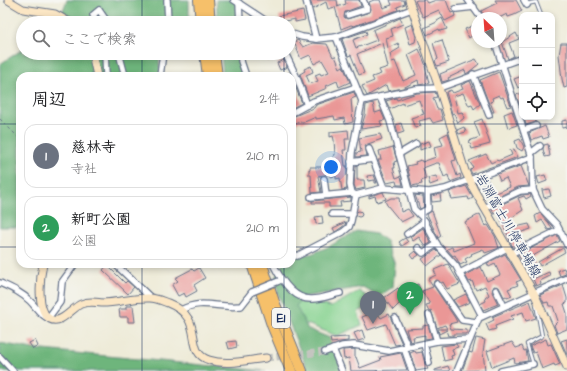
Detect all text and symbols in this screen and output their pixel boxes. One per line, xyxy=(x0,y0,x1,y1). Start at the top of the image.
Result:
north arrow xyxy=(471,12,507,48)
map controls xyxy=(519,12,555,120)
button: + xyxy=(519,12,555,48)
search box xyxy=(16,16,296,60)
icon: search xyxy=(30,27,52,49)
text: ここで検索 xyxy=(62,29,137,50)
button: − xyxy=(519,48,555,84)
button: locate xyxy=(519,84,555,120)
text: 周辺 xyxy=(32,88,66,112)
text: 2件 xyxy=(260,90,280,108)
text: 慈林寺 xyxy=(71,137,116,158)
text: 1 xyxy=(45,147,47,165)
text: 210 m xyxy=(246,147,279,165)
your location xyxy=(321,157,341,177)
text: 寺社 xyxy=(71,160,97,178)
street label: 岩淵富士川停車場線 xyxy=(471,170,546,282)
text: 新町公園 xyxy=(71,209,131,230)
text: 2 xyxy=(42,219,50,237)
text: 210 m xyxy=(246,219,279,237)
text: 公園 xyxy=(71,232,97,250)
pin: 2 xyxy=(397,282,423,315)
pin: 1 xyxy=(360,291,386,324)
road number: E1 xyxy=(272,308,290,328)

